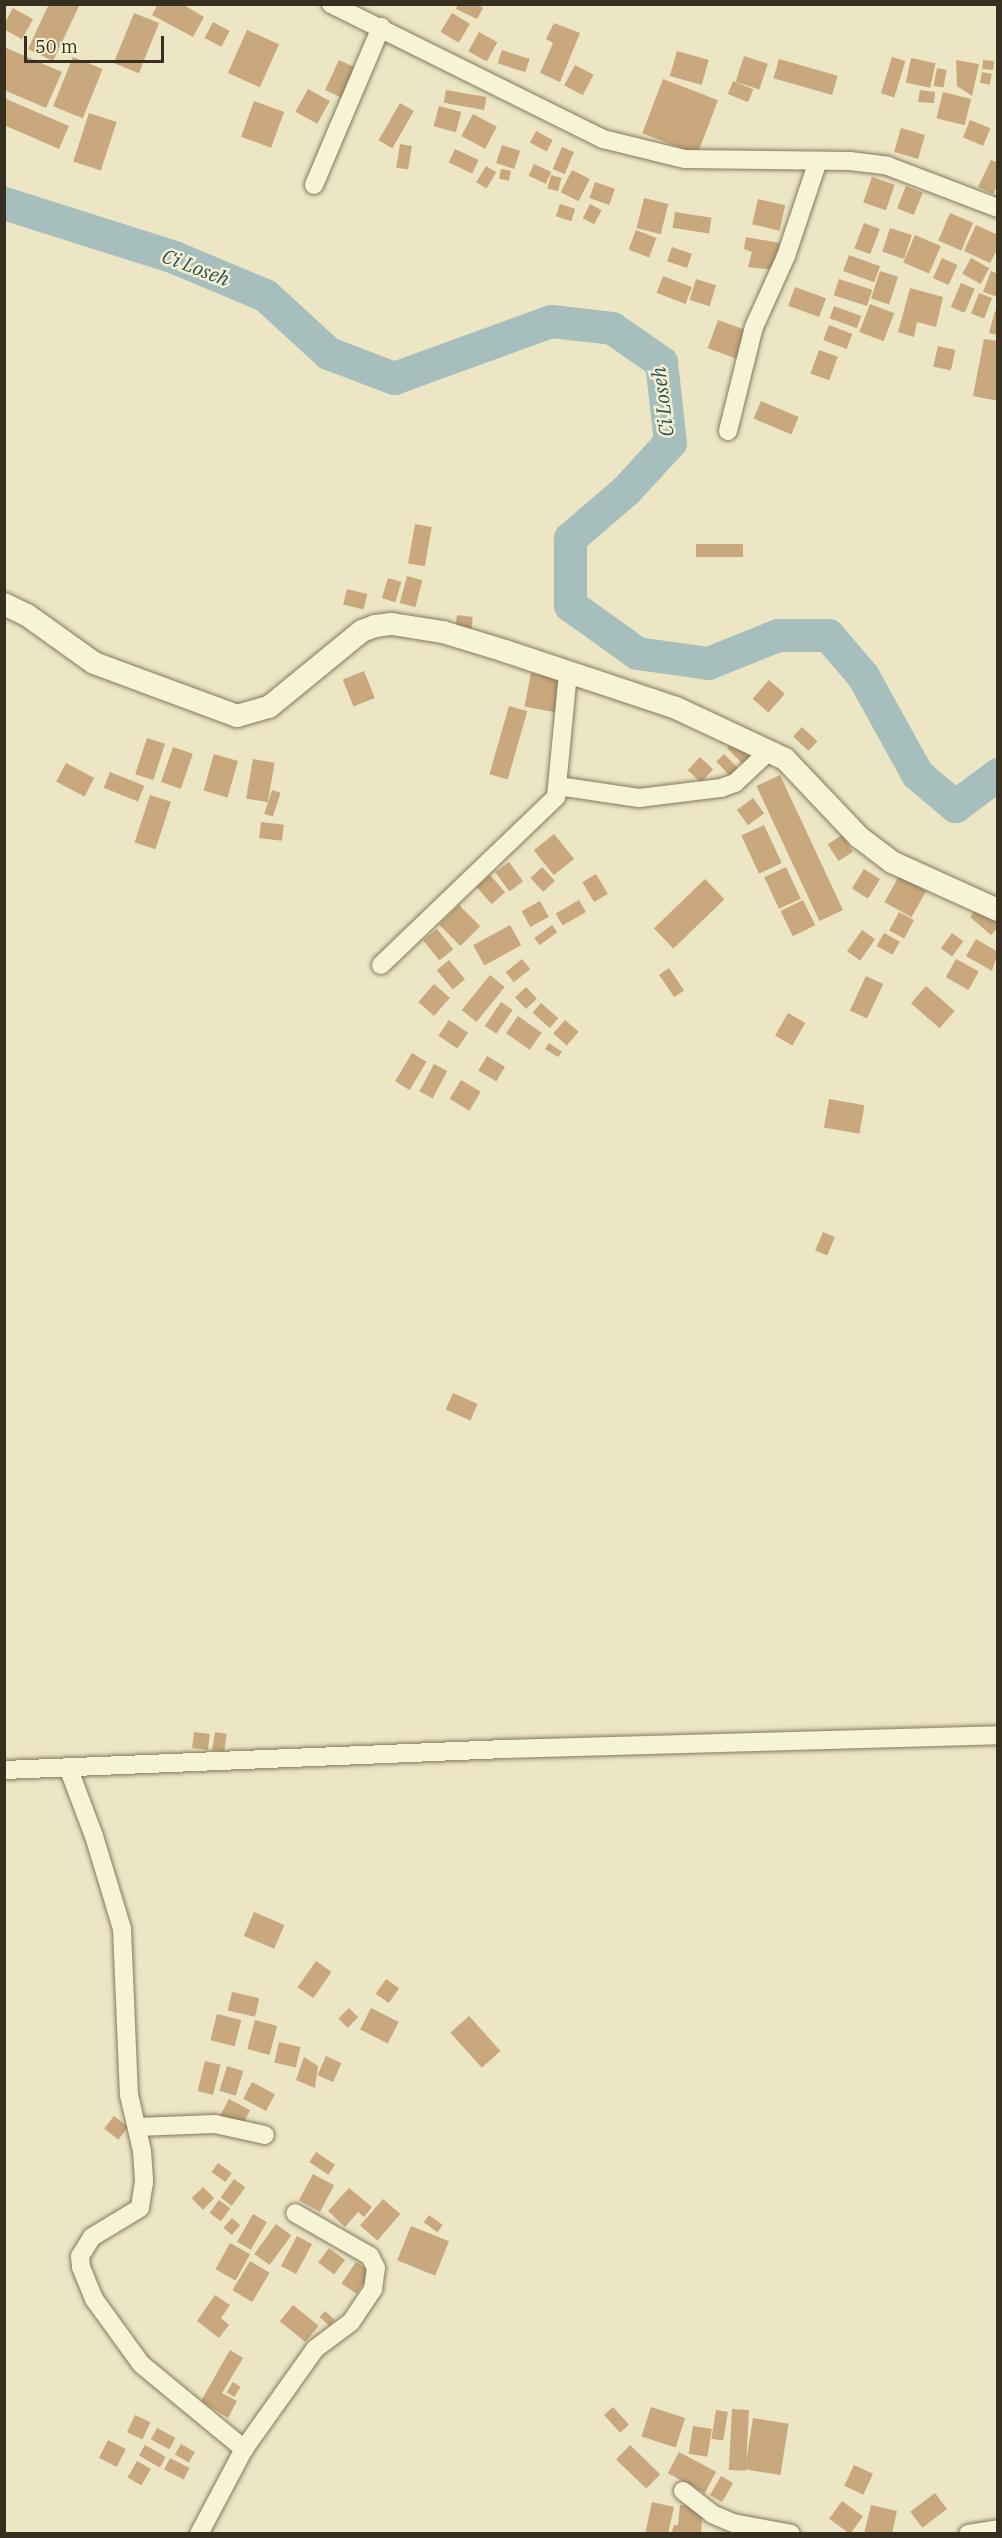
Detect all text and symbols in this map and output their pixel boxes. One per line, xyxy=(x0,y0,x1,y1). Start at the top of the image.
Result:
scale bar xyxy=(27,24,166,62)
text: 50 m xyxy=(35,35,78,58)
water label: Ci Loseh xyxy=(159,243,233,291)
water label: Ci Loseh xyxy=(646,366,678,438)

